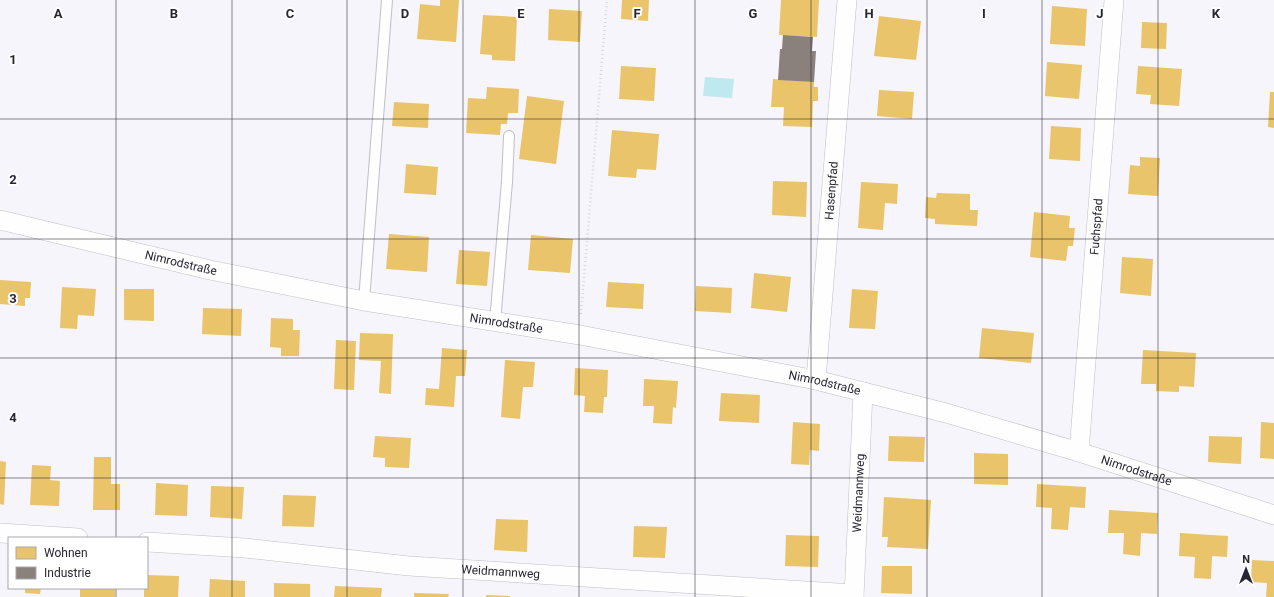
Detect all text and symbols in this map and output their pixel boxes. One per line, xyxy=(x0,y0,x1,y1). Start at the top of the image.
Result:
text: A xyxy=(54,6,63,21)
text: B xyxy=(170,6,178,21)
text: C xyxy=(286,6,295,21)
text: D xyxy=(401,6,409,21)
text: E xyxy=(517,6,525,21)
text: F xyxy=(633,6,641,21)
text: G xyxy=(749,6,758,21)
text: H xyxy=(864,6,874,21)
text: I xyxy=(982,6,986,21)
text: J xyxy=(1096,6,1104,21)
text: K xyxy=(1212,6,1221,21)
text: 1 xyxy=(9,52,17,67)
street label: Hasenpfad xyxy=(822,161,841,220)
text: 2 xyxy=(9,172,17,187)
street label: Fuchspfad xyxy=(1087,198,1106,255)
street label: Nimrodstraße xyxy=(144,248,218,278)
text: 3 xyxy=(9,291,17,306)
street label: Nimrodstraße xyxy=(469,311,544,336)
street label: Nimrodstraße xyxy=(787,368,862,398)
text: 4 xyxy=(9,410,17,425)
street label: Weidmannweg xyxy=(850,453,867,533)
street label: Nimrodstraße xyxy=(1099,453,1174,489)
legend xyxy=(8,537,148,589)
text: Wohnen xyxy=(44,546,88,560)
north arrow xyxy=(1226,549,1266,589)
text: N xyxy=(1242,553,1250,566)
street label: Weidmannweg xyxy=(461,562,541,581)
text: Industrie xyxy=(44,566,91,580)

